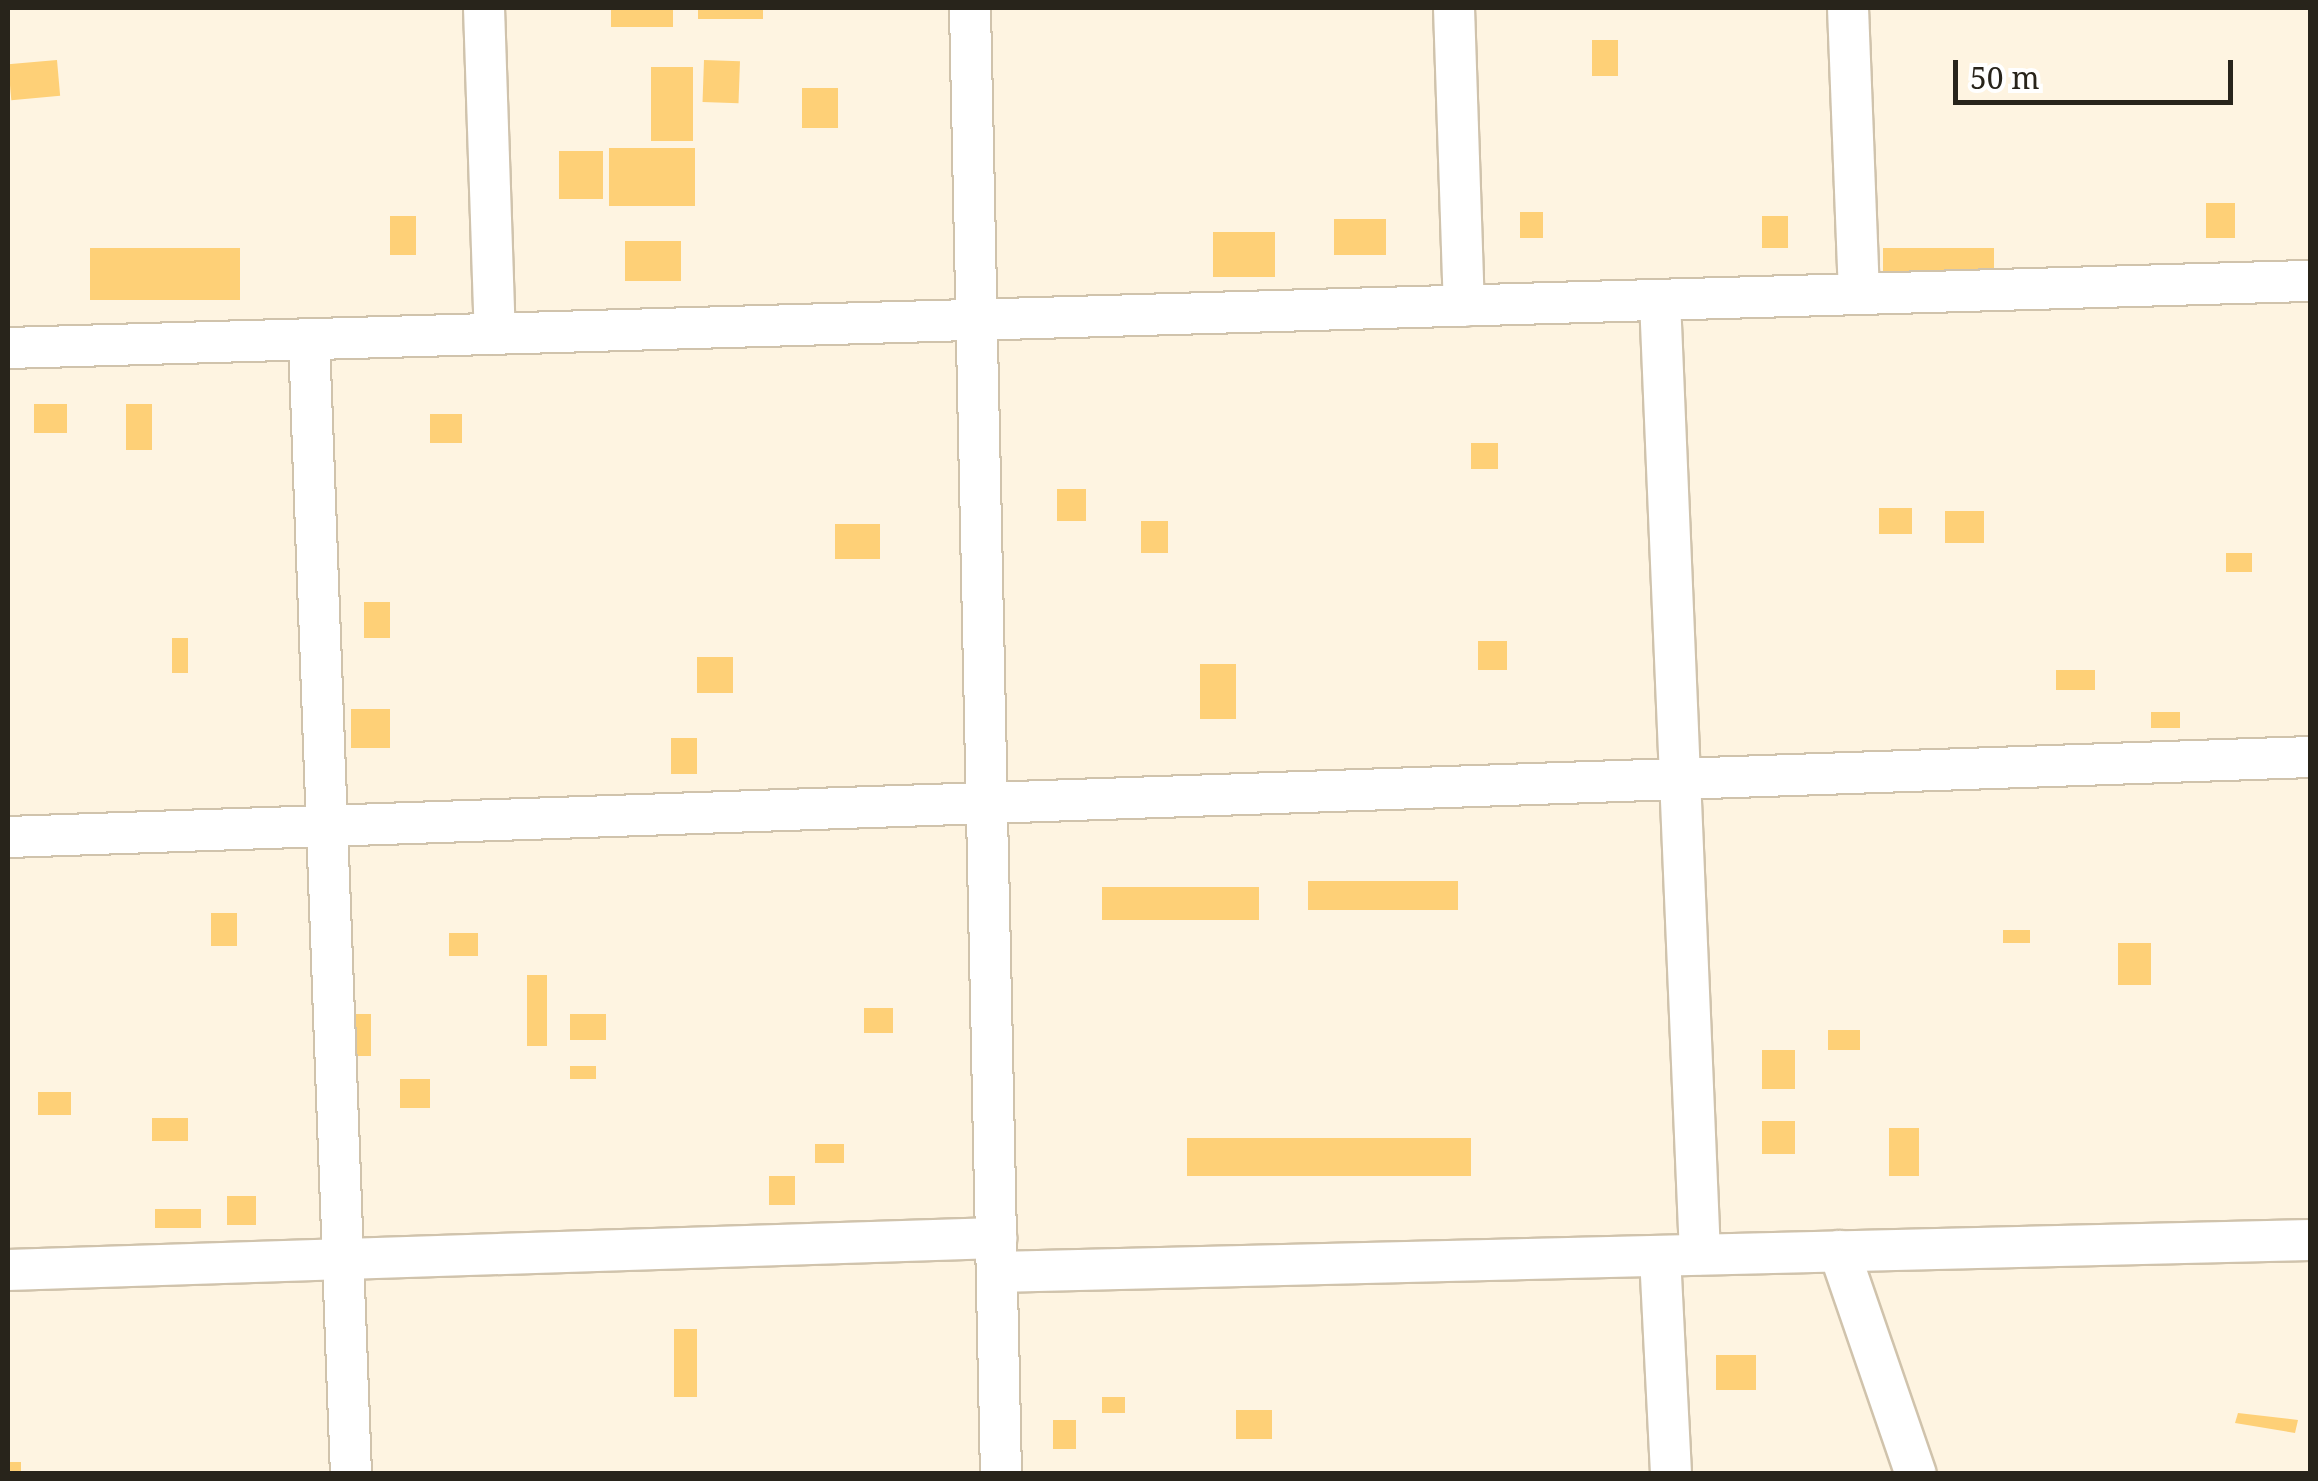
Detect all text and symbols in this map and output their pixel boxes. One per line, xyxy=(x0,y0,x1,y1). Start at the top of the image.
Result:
scale bar xyxy=(1958,40,2238,102)
text: 50 m xyxy=(1970,57,2040,98)

